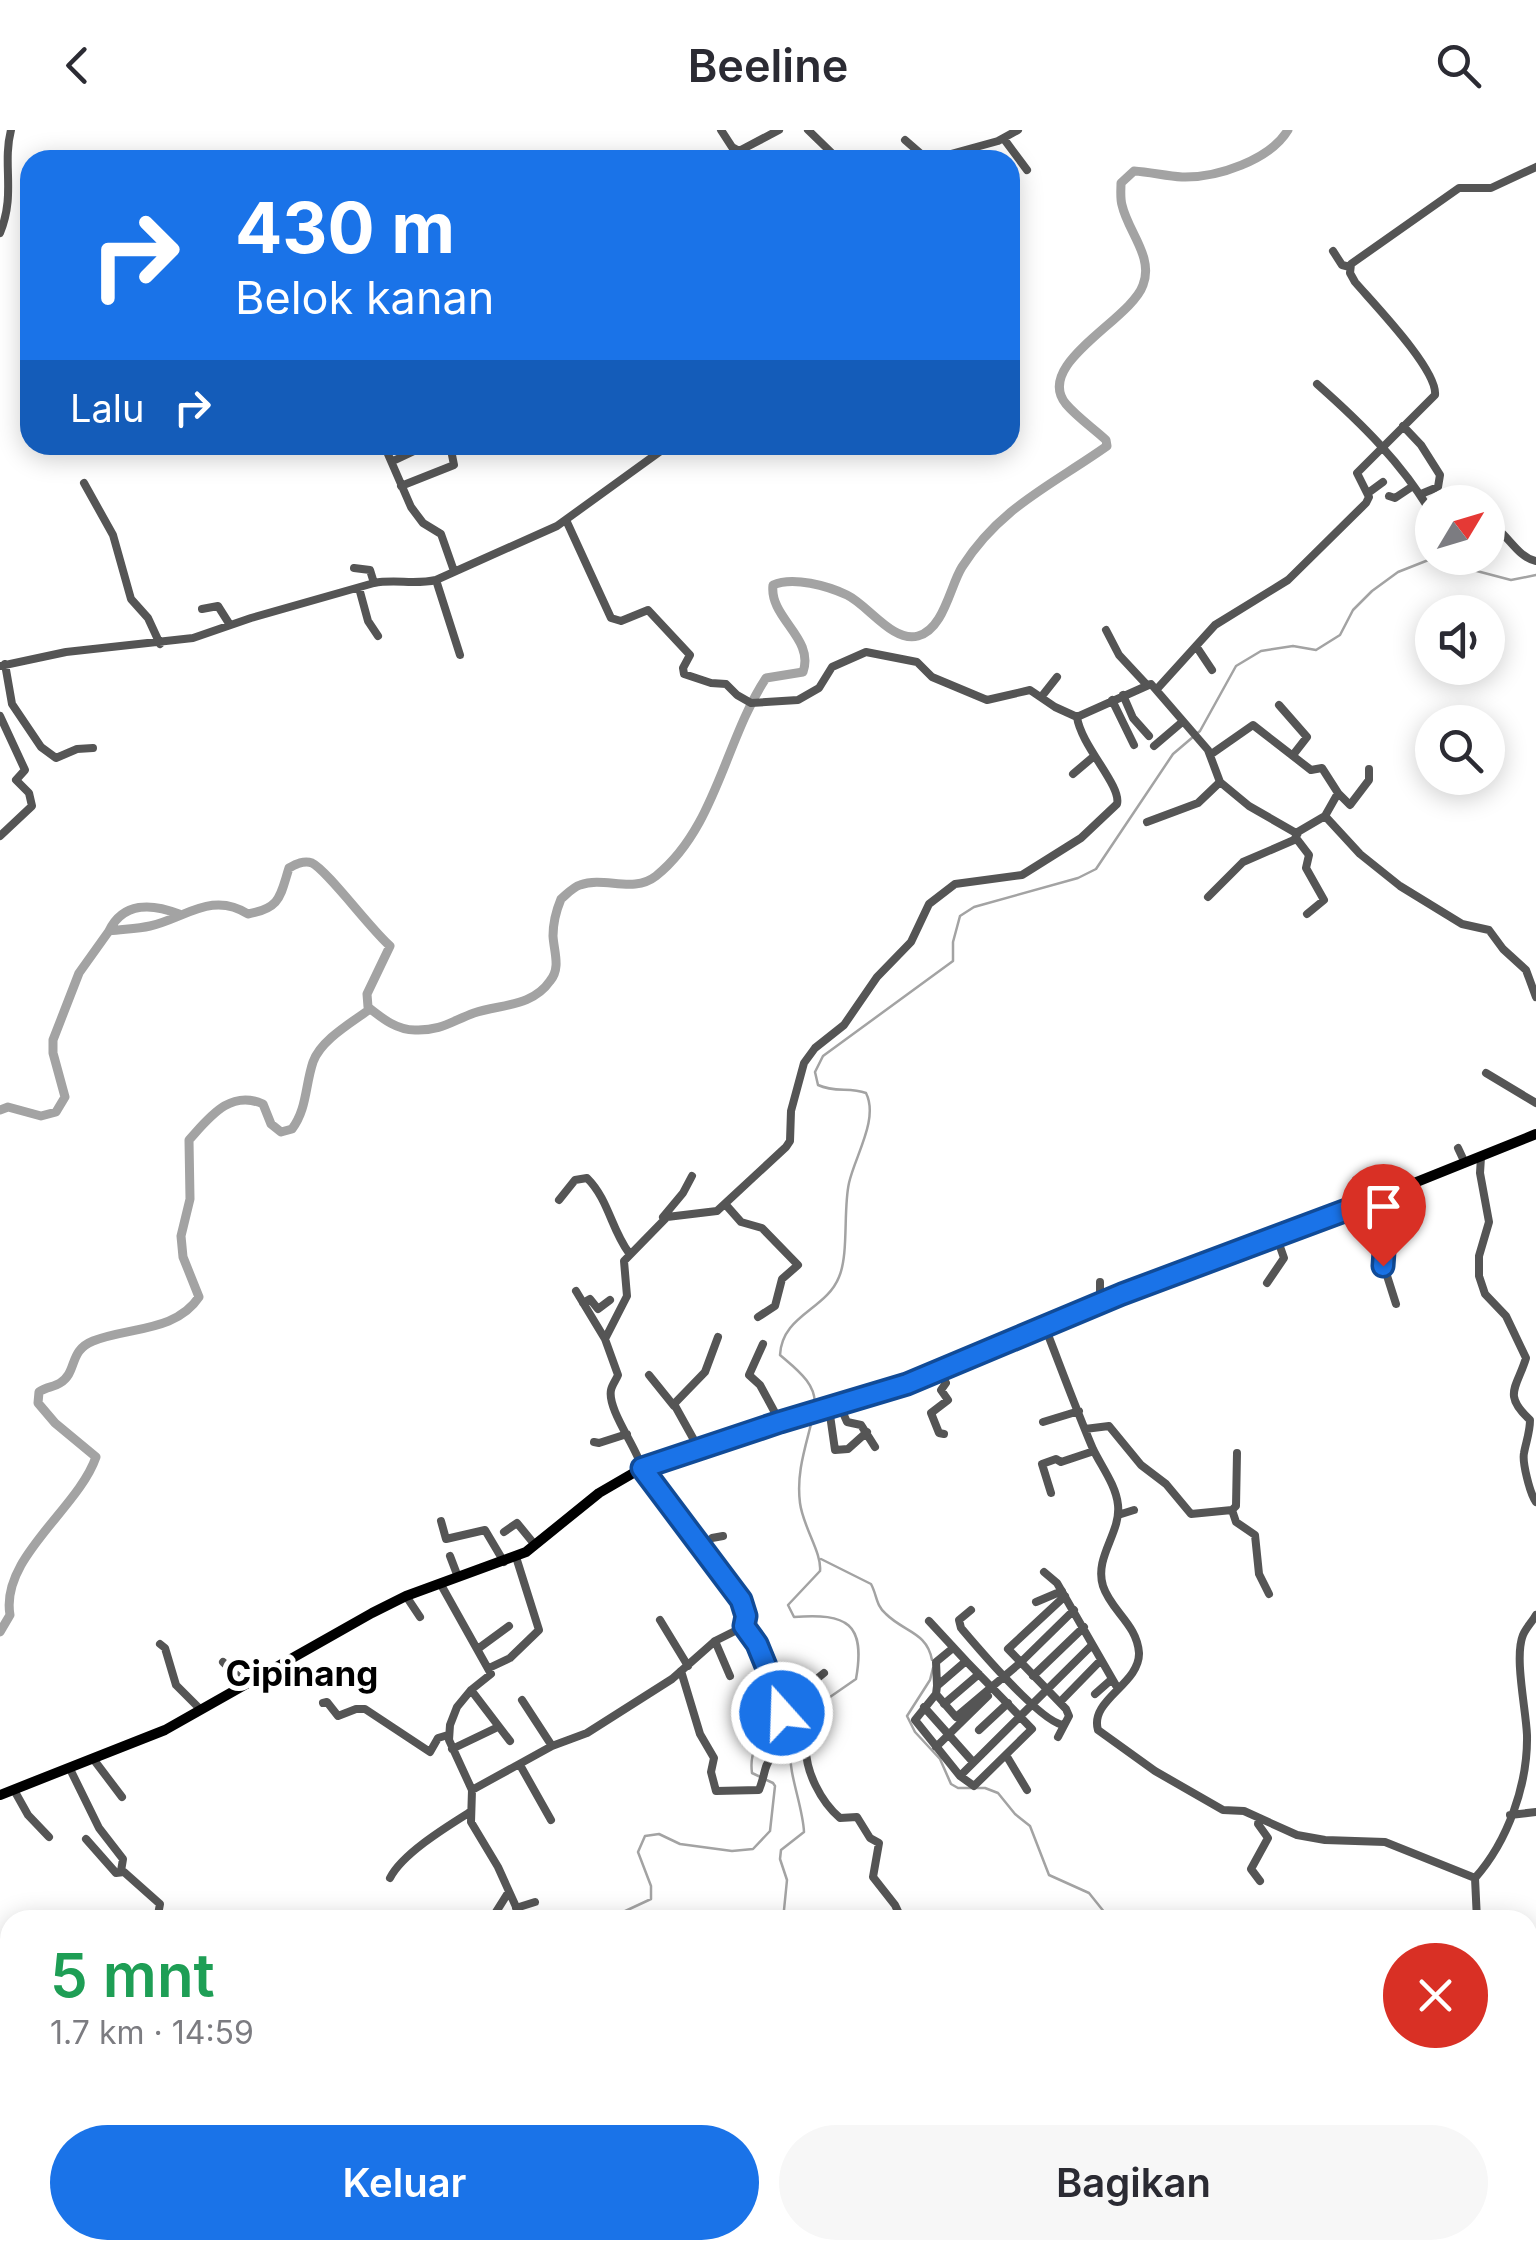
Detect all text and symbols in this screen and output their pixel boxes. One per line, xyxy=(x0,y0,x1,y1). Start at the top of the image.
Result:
icon: back xyxy=(50,38,105,93)
text: Beeline xyxy=(688,38,848,93)
icon: search xyxy=(1431,38,1486,93)
text: 430 m xyxy=(235,185,455,270)
icon: right xyxy=(70,190,200,320)
text: Belok kanan xyxy=(235,270,494,325)
icon: right xyxy=(165,380,220,435)
text: Lalu xyxy=(70,385,145,431)
north arrow xyxy=(1415,485,1505,575)
map controls xyxy=(1415,485,1505,795)
button: sound xyxy=(1415,595,1505,685)
button: search xyxy=(1415,705,1505,795)
pin xyxy=(1341,1164,1426,1267)
icon: arrive xyxy=(1356,1179,1411,1234)
district label: Cipinang xyxy=(226,1652,378,1694)
position arrow xyxy=(730,1661,834,1765)
text: 5 mnt xyxy=(50,1939,215,2011)
button: close xyxy=(1383,1943,1488,2048)
text: 1.7 km · 14:59 xyxy=(50,2013,254,2052)
button: Keluar xyxy=(50,2125,759,2240)
button: Bagikan xyxy=(779,2125,1488,2240)

